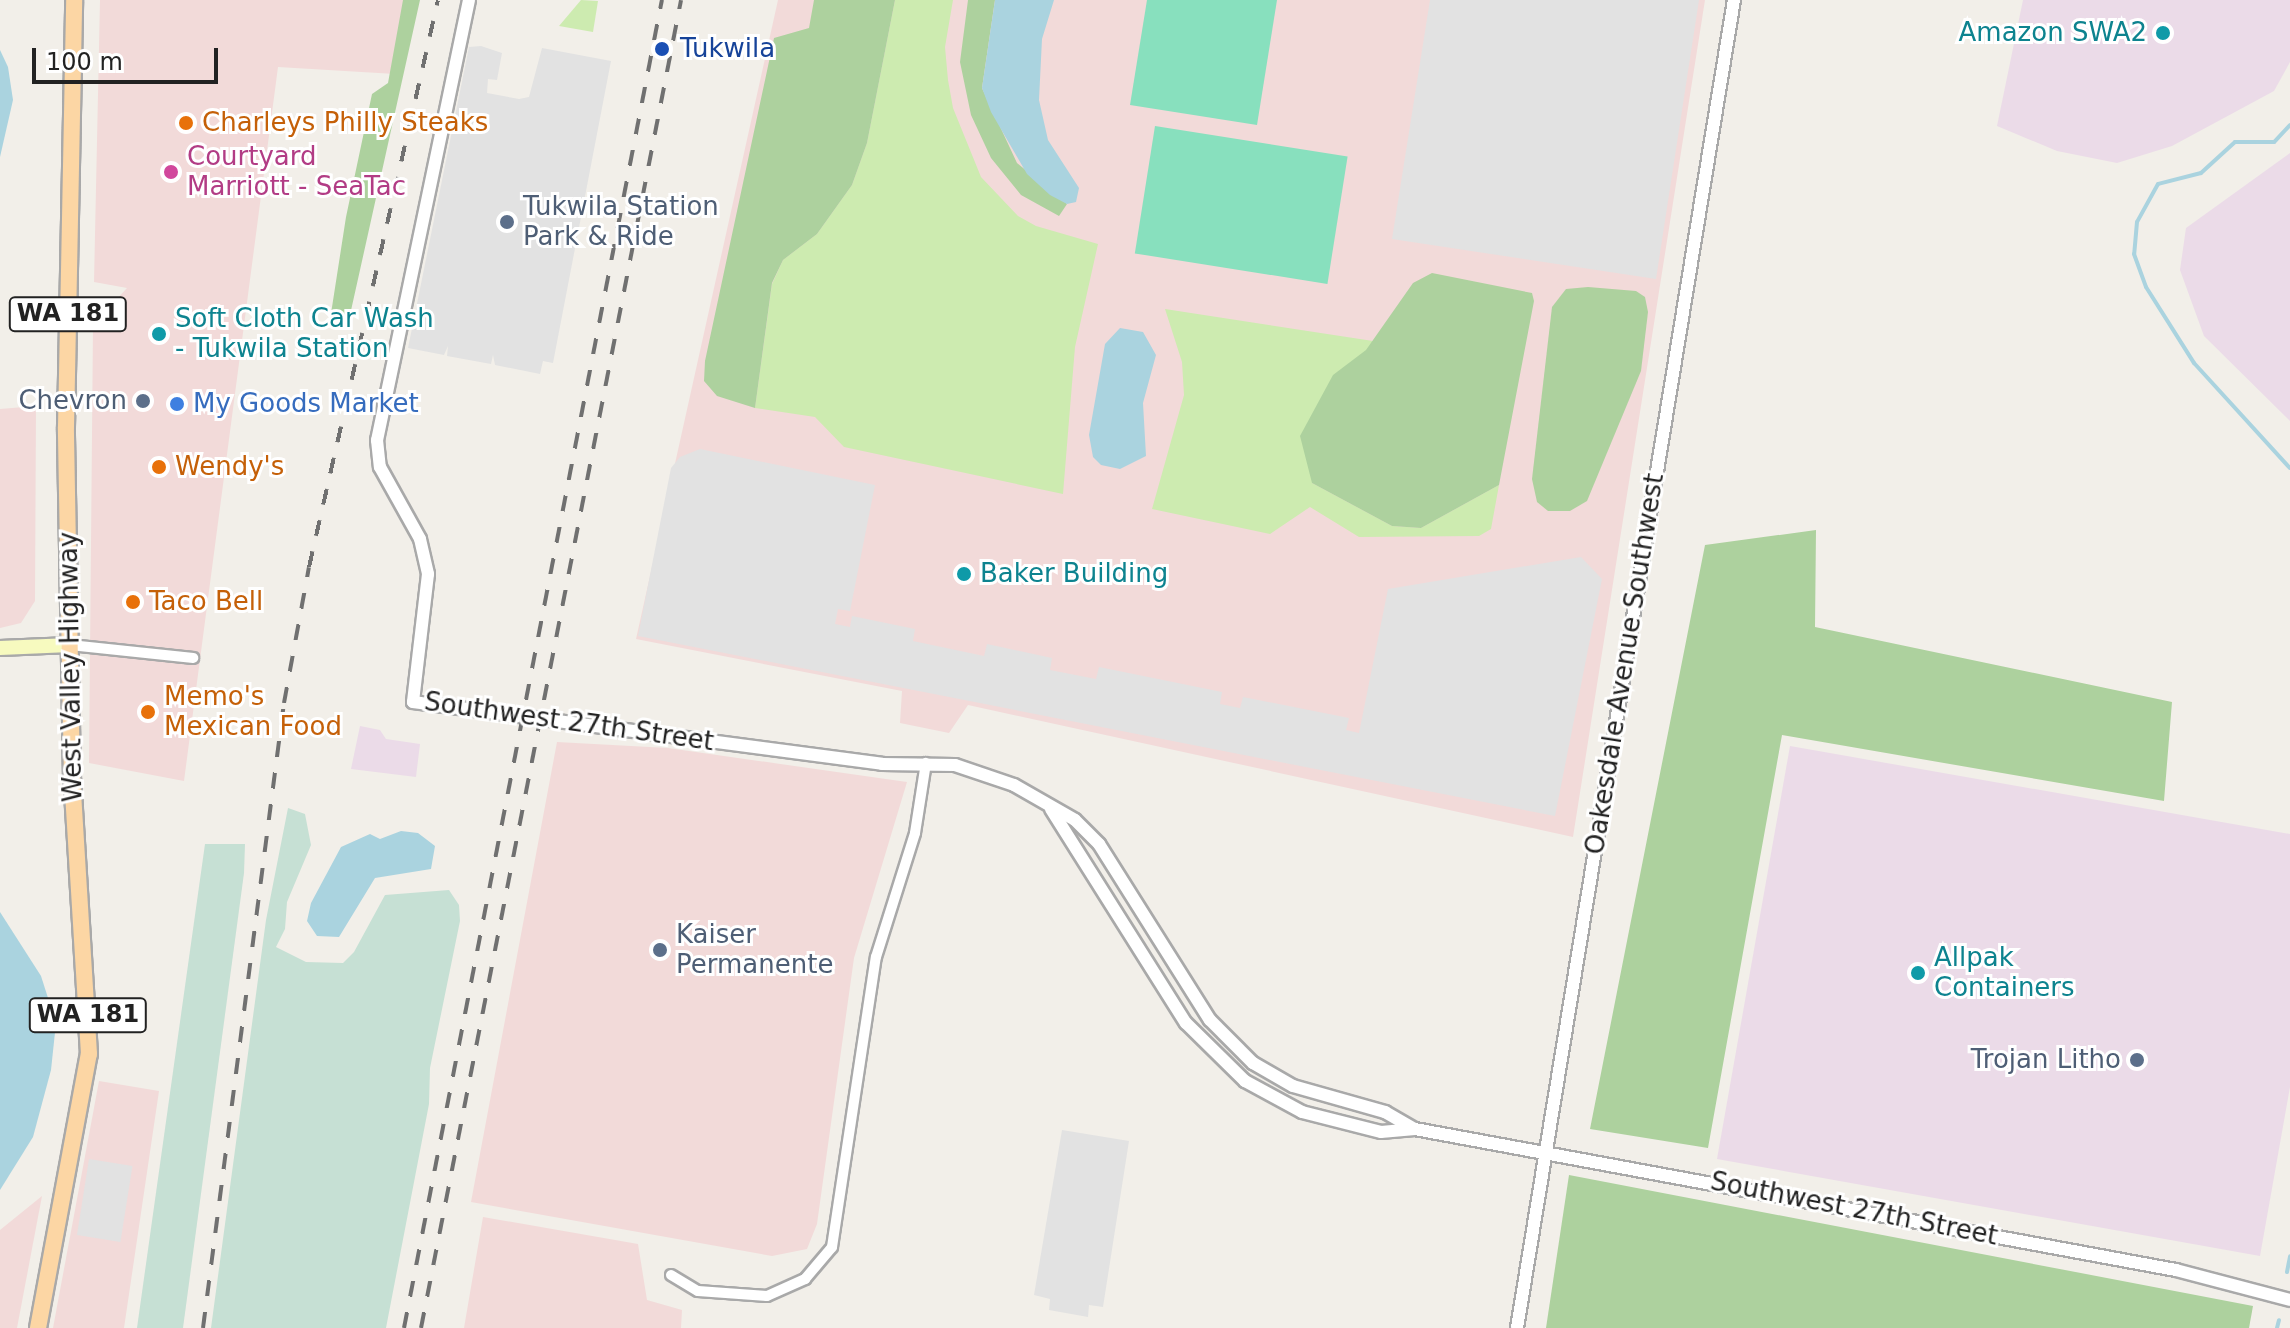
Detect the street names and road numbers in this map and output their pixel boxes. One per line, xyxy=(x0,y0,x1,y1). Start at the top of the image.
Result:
road number: WA 181 xyxy=(8,294,128,334)
street label: Oakesdale Avenue Southwest xyxy=(1579,471,1671,857)
street label: West Valley Highway xyxy=(53,532,89,802)
street label: Southwest 27th Street xyxy=(422,686,716,758)
road number: WA 181 xyxy=(28,995,148,1035)
street label: Southwest 27th Street xyxy=(1708,1166,2000,1252)

